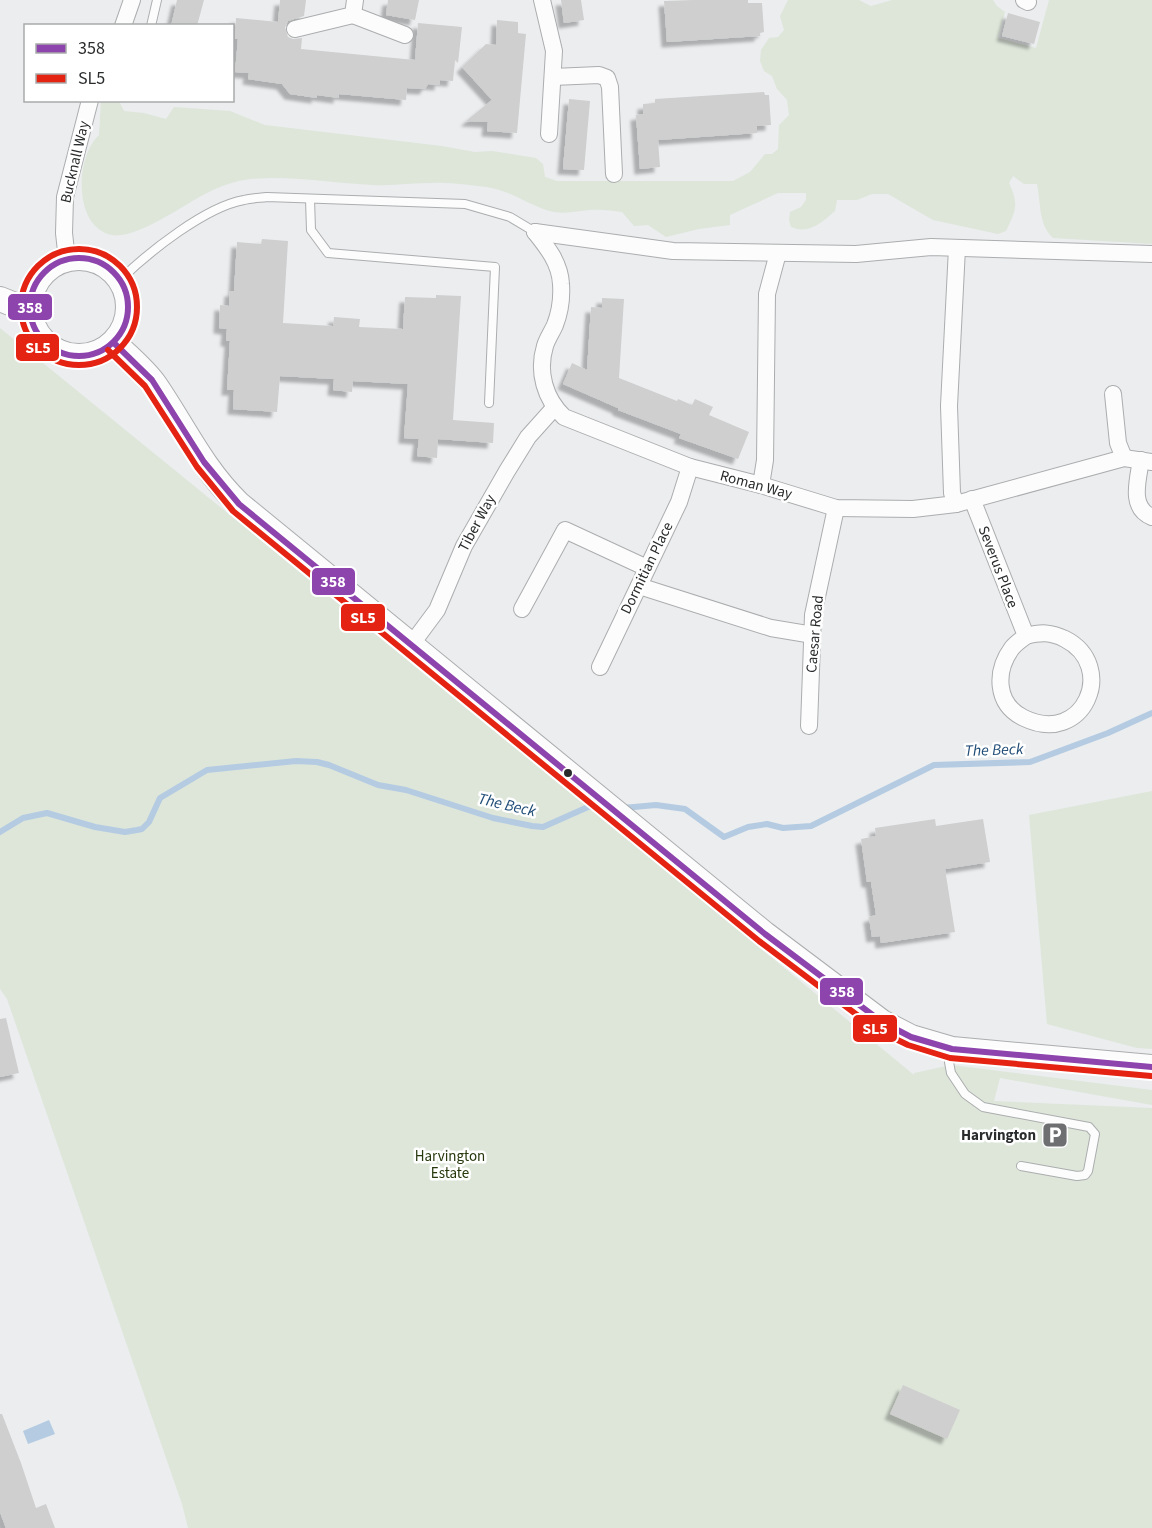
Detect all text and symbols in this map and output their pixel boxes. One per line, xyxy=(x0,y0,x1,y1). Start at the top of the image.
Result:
legend xyxy=(24,24,234,102)
text: 358 xyxy=(78,36,105,61)
text: SL5 xyxy=(78,66,105,91)
street label: Bucknall Way xyxy=(55,119,95,205)
line badge: 358 xyxy=(7,293,53,321)
text: 358 xyxy=(17,297,43,319)
line badge: SL5 xyxy=(15,333,60,362)
text: SL5 xyxy=(25,337,51,359)
street label: Roman Way xyxy=(718,465,794,505)
street label: Tiber Way xyxy=(453,491,501,555)
street label: Dormitian Place xyxy=(616,518,678,618)
street label: Severus Place xyxy=(973,523,1023,611)
line badge: 358 xyxy=(311,567,356,596)
text: 358 xyxy=(320,571,346,593)
street label: Caesar Road xyxy=(801,594,829,674)
line badge: SL5 xyxy=(340,603,386,632)
text: SL5 xyxy=(350,607,376,629)
water label: The Beck xyxy=(964,738,1024,762)
unlabelled marker xyxy=(562,767,574,779)
water label: The Beck xyxy=(476,788,538,822)
line badge: 358 xyxy=(819,977,864,1006)
text: 358 xyxy=(829,981,855,1003)
line badge: SL5 xyxy=(852,1014,898,1043)
text: SL5 xyxy=(862,1018,888,1040)
parking icon: Harvington xyxy=(1040,1120,1070,1150)
place label: Harvington xyxy=(961,1125,1036,1146)
park label: Harvington Estate xyxy=(415,1146,485,1184)

